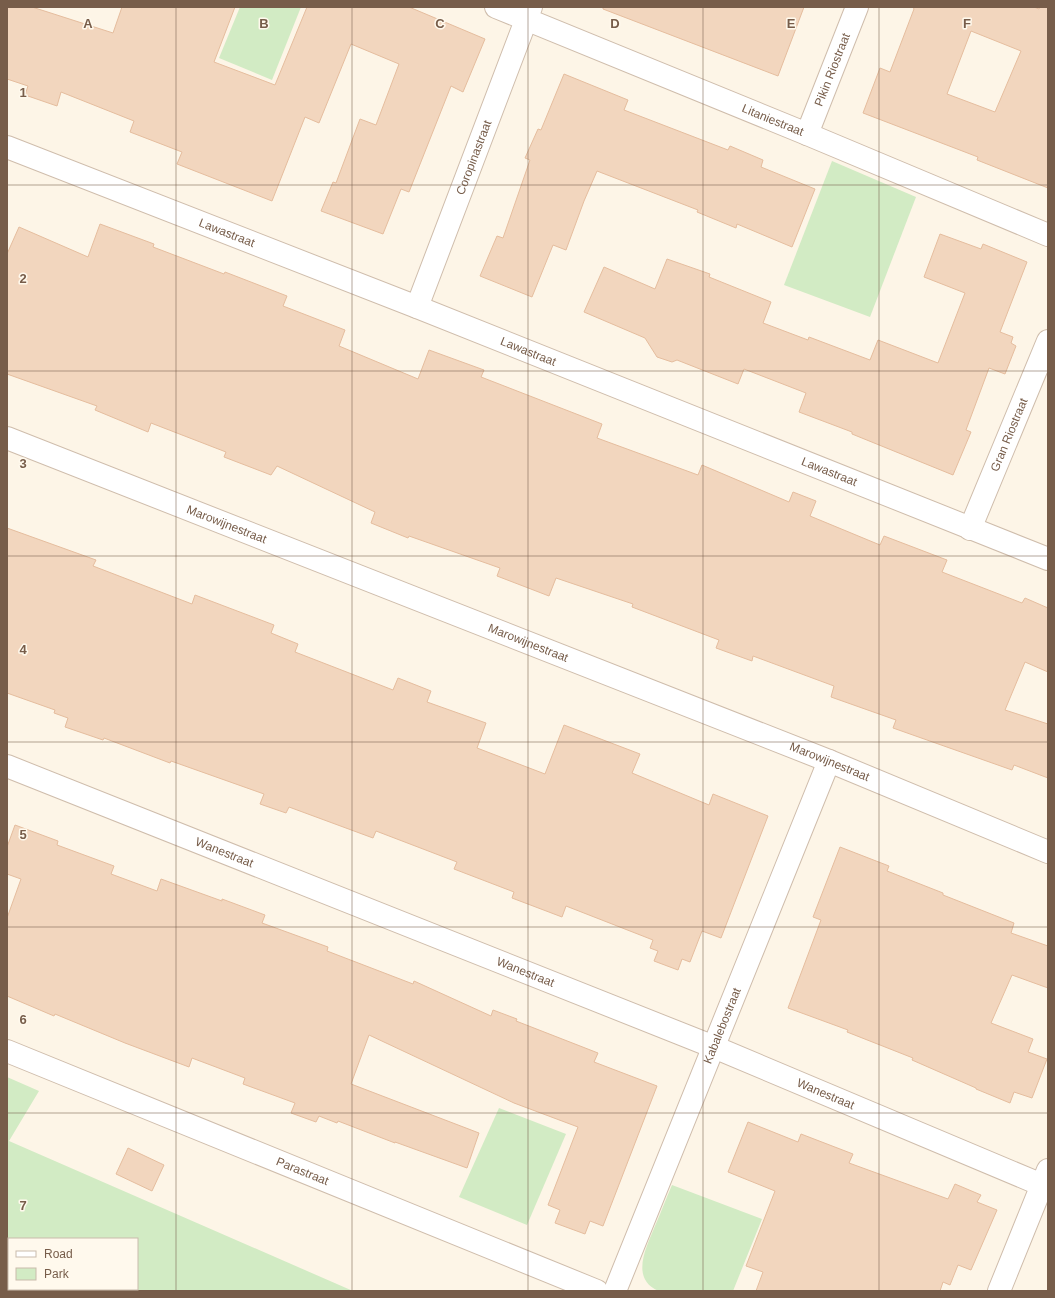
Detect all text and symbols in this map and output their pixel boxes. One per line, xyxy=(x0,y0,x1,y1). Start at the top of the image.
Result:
text: A xyxy=(83,16,93,31)
text: B xyxy=(259,16,269,31)
text: C xyxy=(435,16,445,31)
text: D xyxy=(610,16,620,31)
text: E xyxy=(787,16,796,31)
text: F xyxy=(963,16,971,31)
street label: Pikin Riostraat xyxy=(812,31,853,108)
text: 1 xyxy=(19,85,27,100)
street label: Litaniestraat xyxy=(740,101,806,139)
street label: Coropinastraat xyxy=(453,117,495,197)
street label: Lawastraat xyxy=(197,216,257,250)
text: 2 xyxy=(19,271,27,286)
street label: Lawastraat xyxy=(498,334,559,369)
street label: Gran Riostraat xyxy=(988,395,1031,474)
street label: Lawastraat xyxy=(799,454,860,489)
text: 3 xyxy=(19,456,27,471)
street label: Marowijnestraat xyxy=(185,502,269,547)
street label: Marowijnestraat xyxy=(486,621,571,665)
text: 4 xyxy=(19,642,27,657)
street label: Marowijnestraat xyxy=(788,739,872,784)
text: 5 xyxy=(19,827,27,842)
street label: Wanestraat xyxy=(194,835,256,870)
street label: Wanestraat xyxy=(495,954,557,990)
street label: Kabalebostraat xyxy=(700,985,744,1066)
text: 6 xyxy=(19,1012,27,1027)
street label: Wanestraat xyxy=(795,1076,857,1113)
street label: Parastraat xyxy=(274,1154,331,1188)
text: 7 xyxy=(19,1198,27,1213)
legend xyxy=(8,1238,138,1290)
text: Road xyxy=(44,1247,73,1261)
text: Park xyxy=(44,1267,70,1281)

